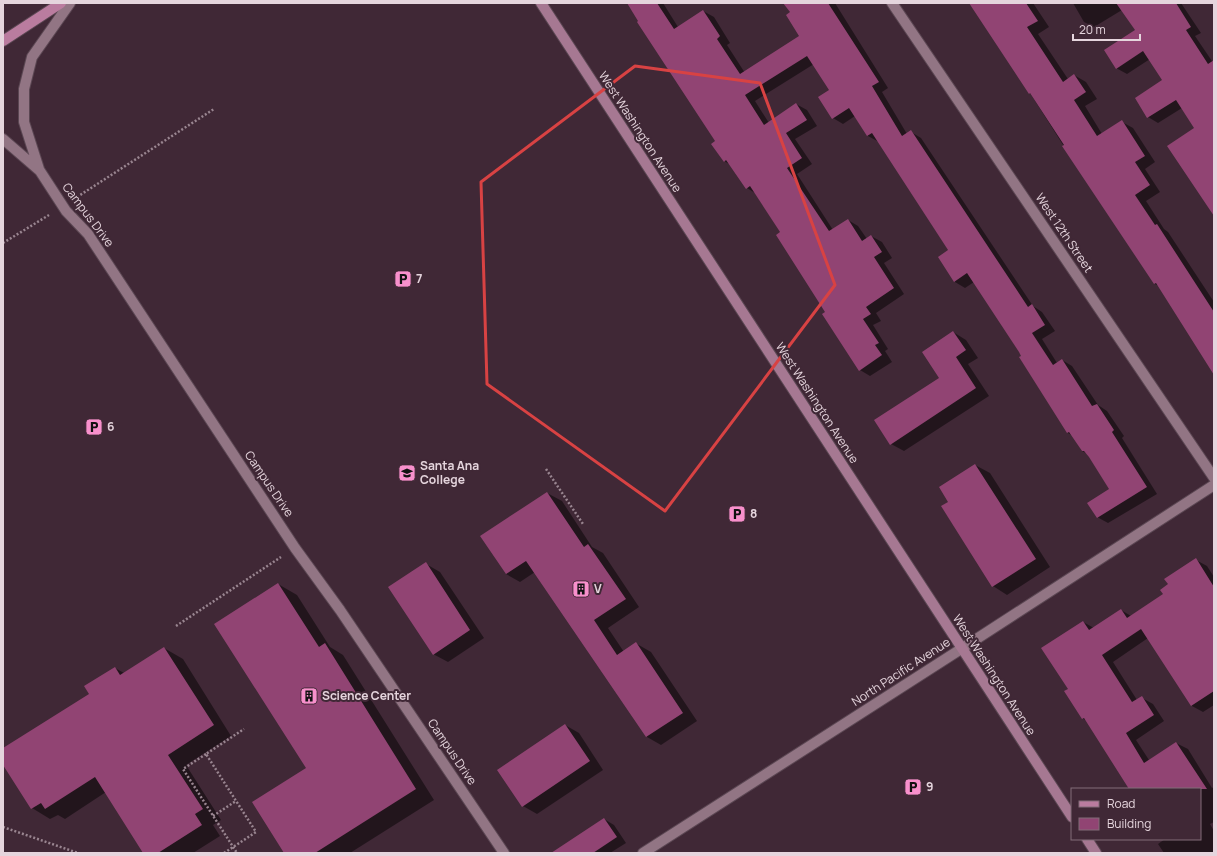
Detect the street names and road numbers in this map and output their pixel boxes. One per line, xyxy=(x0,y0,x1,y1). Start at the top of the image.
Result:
street label: West Washington Avenue xyxy=(595,68,686,196)
street label: Campus Drive xyxy=(59,179,118,250)
street label: West 12th Street xyxy=(1032,190,1097,276)
street label: West Washington Avenue xyxy=(772,339,863,467)
street label: Campus Drive xyxy=(241,447,298,520)
street label: West Washington Avenue xyxy=(949,611,1040,739)
street label: North Pacific Avenue xyxy=(848,633,953,710)
street label: Campus Drive xyxy=(424,715,481,788)

